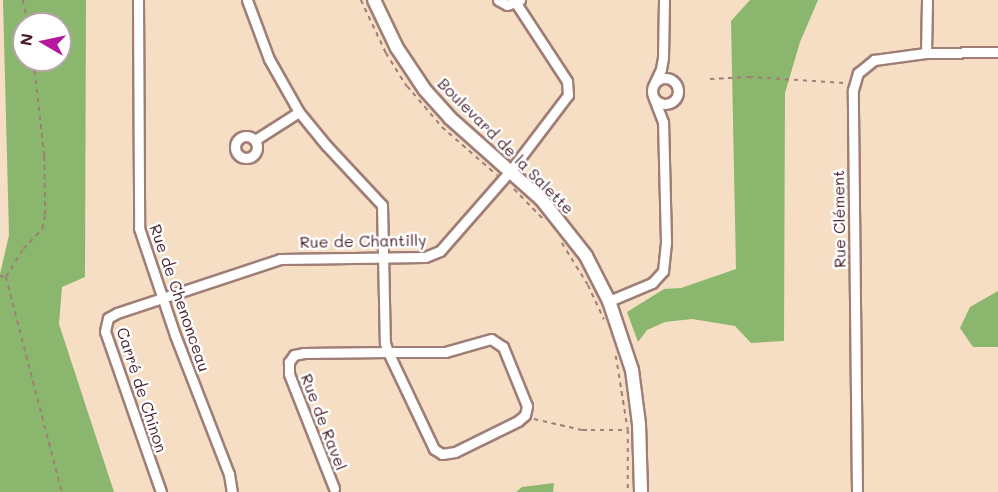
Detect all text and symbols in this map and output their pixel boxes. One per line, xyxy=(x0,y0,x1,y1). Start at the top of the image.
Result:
north arrow xyxy=(12,12,72,72)
text: N xyxy=(14,32,37,47)
street label: Boulevard de la Salette xyxy=(434,74,578,218)
street label: Rue Clément xyxy=(829,170,849,268)
street label: Rue de Chenonceau xyxy=(146,222,214,374)
street label: Rue de Chantilly xyxy=(299,230,427,252)
street label: Carré de Chinon xyxy=(113,325,171,455)
street label: Rue de Ravel xyxy=(297,371,351,473)

